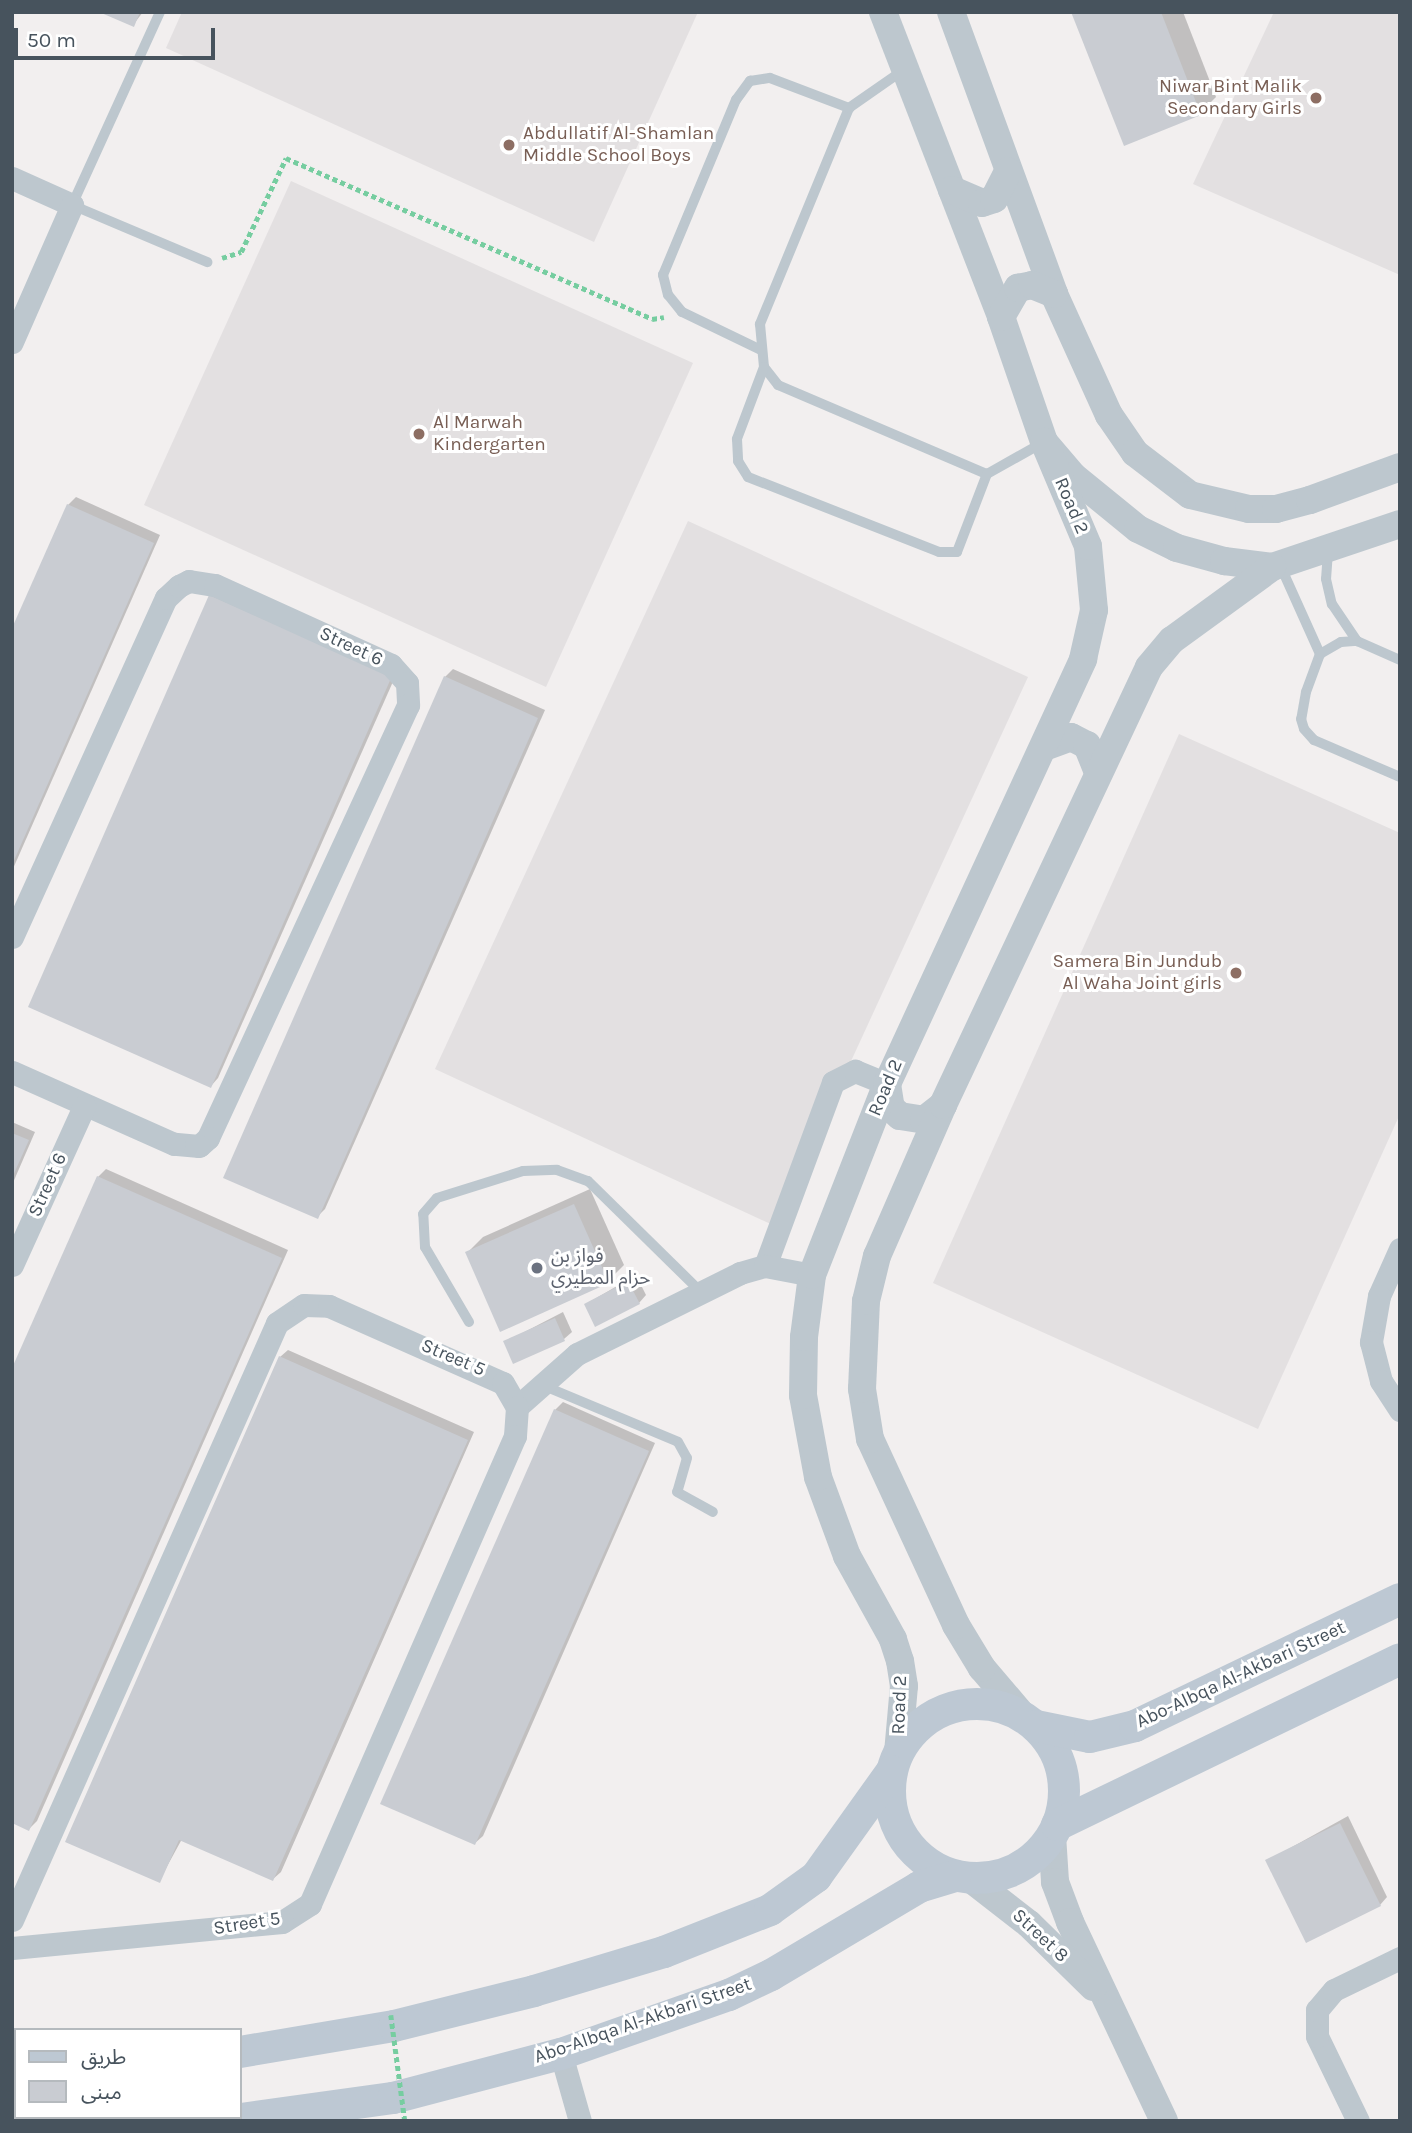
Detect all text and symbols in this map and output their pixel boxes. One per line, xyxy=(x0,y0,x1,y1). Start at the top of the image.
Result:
scale bar xyxy=(18,14,219,58)
text: 50 m xyxy=(27,28,76,52)
place label: Niwar Bint Malik Secondary Girls xyxy=(1159,76,1302,120)
marker: Niwar Bint Malik Secondary Girls xyxy=(1308,90,1324,106)
place label: Abdullatif Al-Shamlan Middle School Boys xyxy=(523,123,714,167)
marker: Abdullatif Al-Shamlan Middle School Boys xyxy=(501,137,517,153)
place label: Al Marwah Kindergarten xyxy=(433,412,546,456)
marker: Al Marwah Kindergarten xyxy=(411,426,427,442)
street label: Road 2 xyxy=(1049,474,1093,538)
street label: Street 6 xyxy=(316,622,386,672)
place label: Samera Bin Jundub Al Waha Joint girls xyxy=(1053,951,1222,995)
marker: Samera Bin Jundub Al Waha Joint girls xyxy=(1228,965,1244,981)
street label: Road 2 xyxy=(864,1056,908,1120)
street label: Street 6 xyxy=(24,1150,72,1220)
place label: فواز بن حزام المطيري xyxy=(551,1246,650,1290)
marker: فواز بن حزام المطيري xyxy=(529,1260,545,1276)
street label: Street 5 xyxy=(418,1334,488,1382)
street label: Abo-Albqa Al-Akbari Street xyxy=(1133,1616,1349,1734)
street label: Road 2 xyxy=(888,1675,912,1735)
street label: Street 8 xyxy=(1007,1904,1073,1968)
street label: Street 5 xyxy=(212,1907,282,1941)
street label: Abo-Albqa Al-Akbari Street xyxy=(531,1973,755,2069)
legend xyxy=(14,2028,242,2119)
text: طريق xyxy=(81,2045,126,2069)
text: مبنى xyxy=(81,2080,122,2104)

